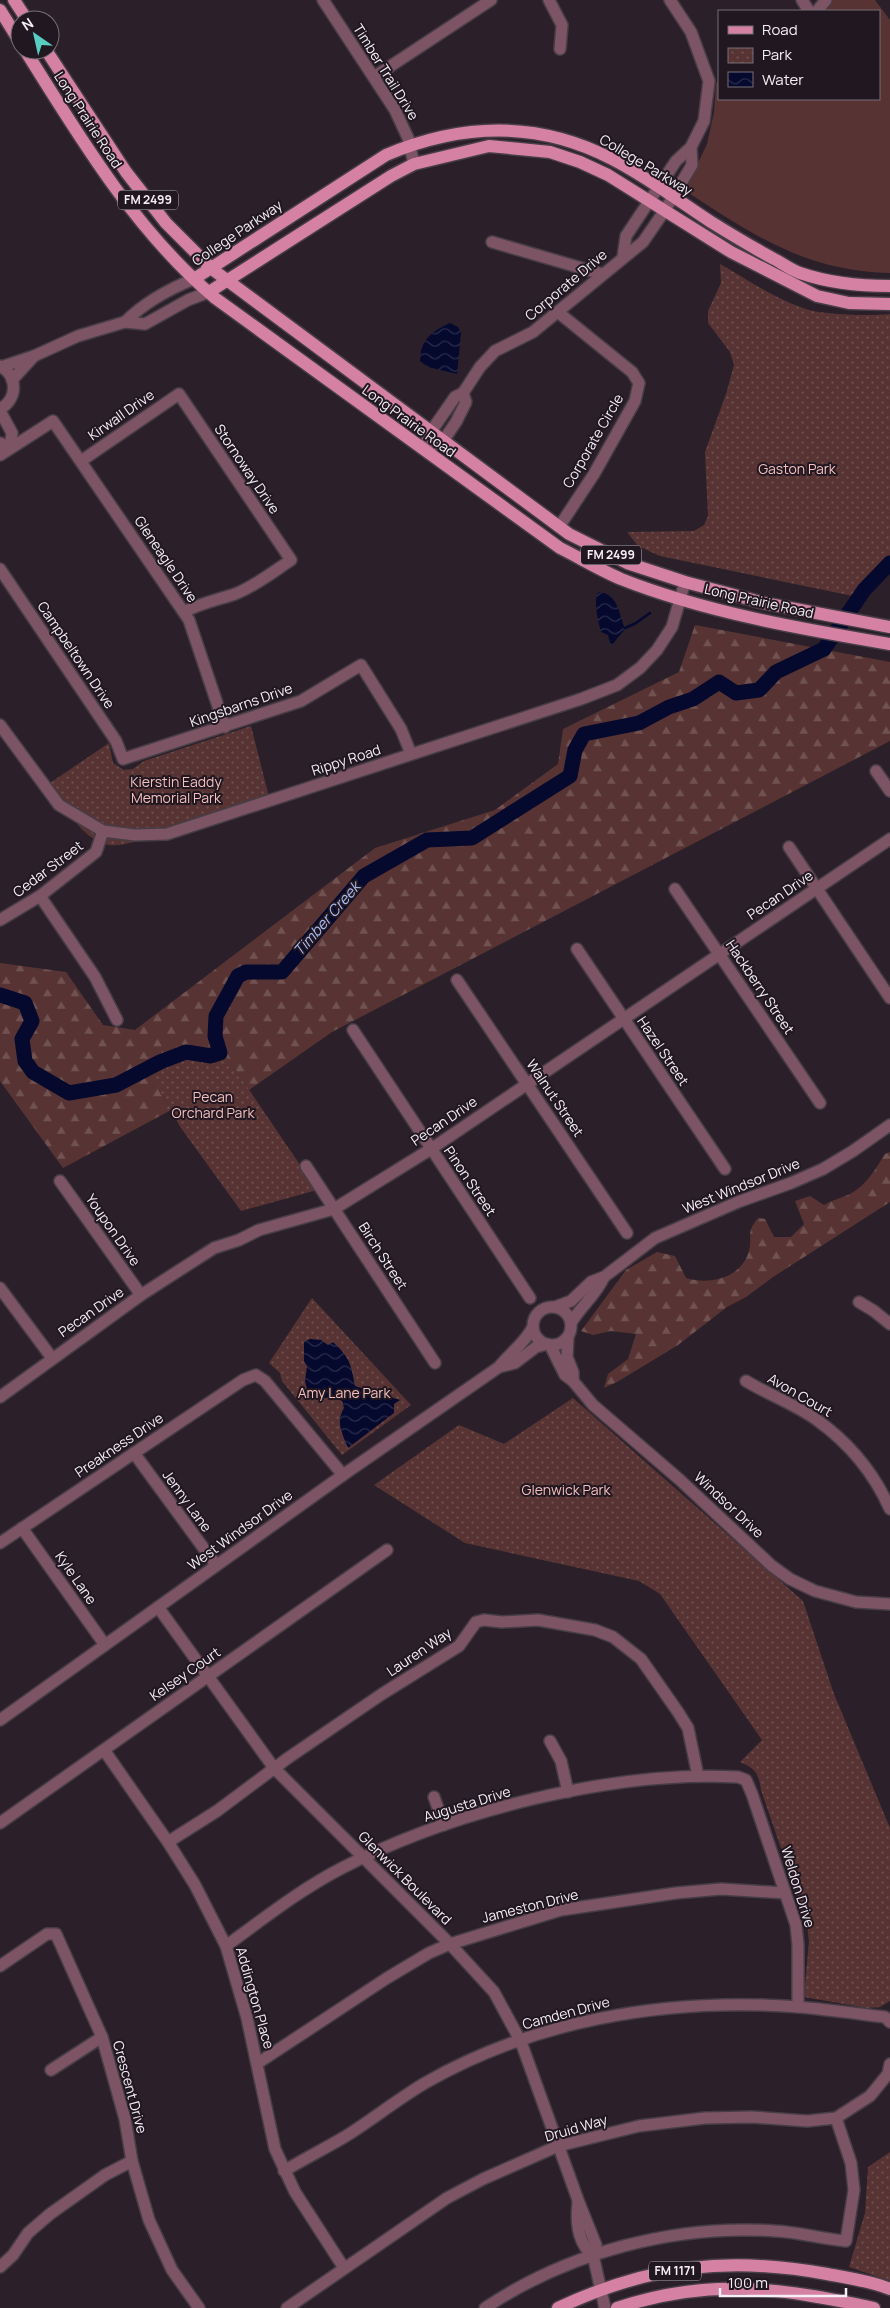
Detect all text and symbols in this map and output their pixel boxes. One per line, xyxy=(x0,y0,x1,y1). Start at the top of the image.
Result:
north arrow xyxy=(10,10,60,60)
legend xyxy=(718,10,880,100)
text: N xyxy=(18,13,37,34)
text: Road xyxy=(762,19,798,40)
street label: Timber Trail Drive xyxy=(349,20,424,123)
text: Park xyxy=(762,44,792,65)
street label: Long Prairie Road xyxy=(50,68,127,172)
text: Water xyxy=(762,69,804,90)
street label: College Parkway xyxy=(596,129,697,200)
road number: FM 2499 xyxy=(118,190,178,210)
street label: College Parkway xyxy=(188,195,286,270)
street label: Corporate Drive xyxy=(521,245,611,325)
street label: Long Prairie Road xyxy=(359,380,460,461)
street label: Kirwall Drive xyxy=(84,385,158,444)
street label: Corporate Circle xyxy=(558,390,627,491)
street label: Stornoway Drive xyxy=(210,420,284,517)
park label: Gaston Park xyxy=(758,459,837,478)
street label: Gleneagle Drive xyxy=(130,512,202,606)
road number: FM 2499 xyxy=(581,546,641,564)
street label: Long Prairie Road xyxy=(703,579,816,622)
street label: Campbeltown Drive xyxy=(33,597,119,712)
street label: Kingsbarns Drive xyxy=(187,678,295,731)
street label: Rippy Road xyxy=(309,739,383,780)
park label: Kierstin Eaddy Memorial Park xyxy=(130,772,222,807)
street label: Cedar Street xyxy=(9,836,87,901)
street label: Pecan Drive xyxy=(743,865,817,924)
water label: Timber Creek xyxy=(288,875,366,960)
street label: Hackberry Street xyxy=(722,936,799,1038)
street label: Hazel Street xyxy=(633,1012,694,1089)
street label: Walnut Street xyxy=(522,1055,589,1141)
park label: Pecan Orchard Park xyxy=(172,1087,255,1122)
street label: Pecan Drive xyxy=(407,1091,481,1150)
street label: Pinon Street xyxy=(440,1142,501,1220)
street label: West Windsor Drive xyxy=(679,1153,802,1218)
street label: Youpon Drive xyxy=(82,1190,145,1269)
street label: Birch Street xyxy=(355,1218,412,1293)
street label: Pecan Drive xyxy=(54,1282,127,1341)
street label: Avon Court xyxy=(764,1368,836,1421)
park label: Amy Lane Park xyxy=(298,1383,391,1402)
street label: Preakness Drive xyxy=(71,1408,167,1481)
street label: Jenny Lane xyxy=(158,1466,216,1536)
street label: Windsor Drive xyxy=(690,1467,768,1542)
park label: Glenwick Park xyxy=(522,1480,611,1499)
street label: West Windsor Drive xyxy=(184,1485,296,1574)
street label: Kyle Lane xyxy=(51,1547,102,1608)
street label: Lauren Way xyxy=(383,1623,455,1680)
street label: Kelsey Court xyxy=(146,1642,224,1705)
street label: Augusta Drive xyxy=(421,1781,513,1826)
street label: Glenwick Boulevard xyxy=(354,1827,456,1929)
street label: Weldon Drive xyxy=(777,1844,820,1930)
street label: Jameston Drive xyxy=(480,1884,580,1927)
street label: Addington Place xyxy=(232,1945,279,2051)
street label: Camden Drive xyxy=(520,1992,612,2033)
street label: Crescent Drive xyxy=(109,2038,152,2135)
street label: Druid Way xyxy=(542,2109,610,2146)
road number: FM 1171 xyxy=(649,2262,701,2280)
scale bar xyxy=(720,2266,846,2298)
text: 100 m xyxy=(728,2272,768,2293)

